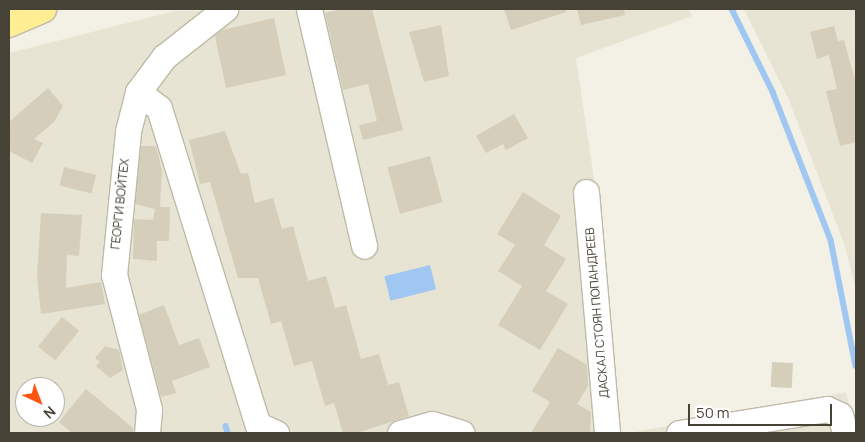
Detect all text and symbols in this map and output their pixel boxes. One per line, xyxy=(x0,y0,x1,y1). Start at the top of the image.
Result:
street label: ГЕОРГИ ВОЙТЕХ xyxy=(108,158,132,250)
street label: ДАСКАЛ СТОЯН ПОПАНДРЕЕВ xyxy=(582,227,612,399)
north arrow xyxy=(15,377,65,427)
scale bar xyxy=(690,394,834,426)
text: N xyxy=(40,402,60,423)
text: 50 m xyxy=(696,402,730,423)

